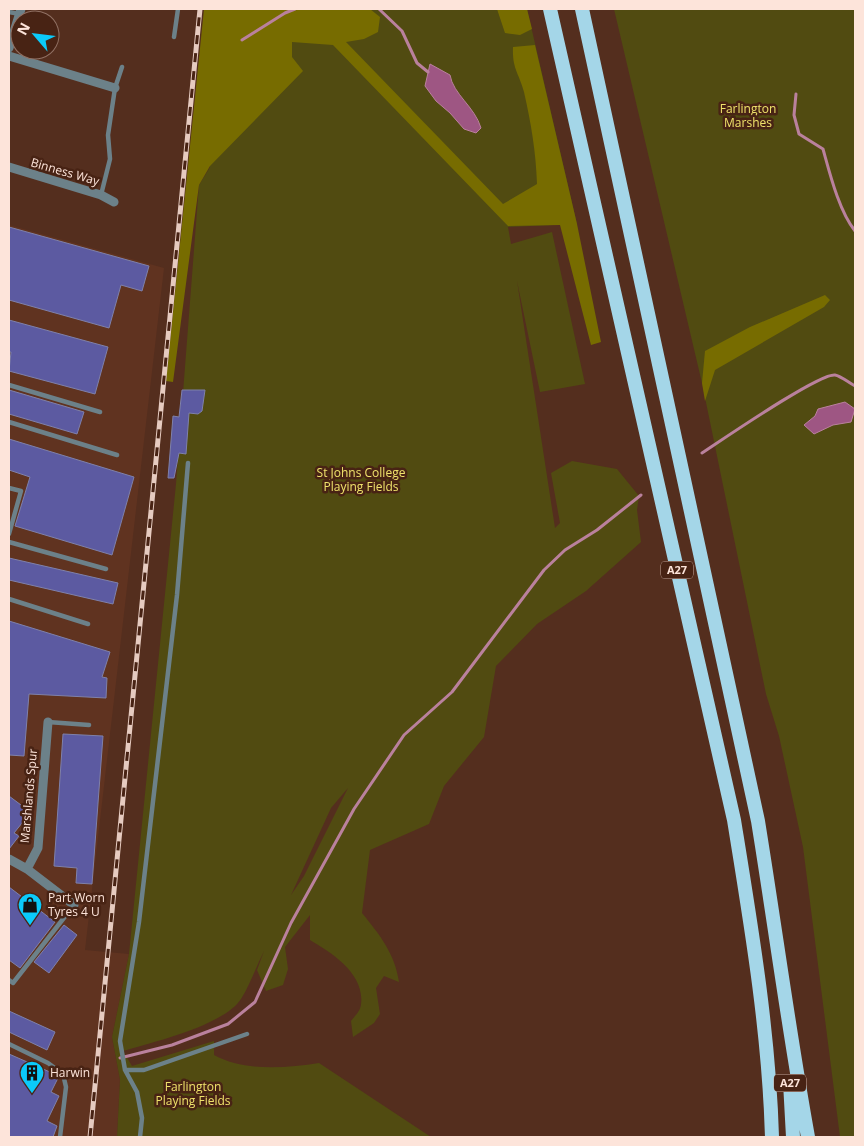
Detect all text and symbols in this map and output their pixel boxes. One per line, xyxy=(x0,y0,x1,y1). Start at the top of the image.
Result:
north arrow xyxy=(10,10,60,60)
text: N xyxy=(12,19,34,38)
park label: Farlington Marshes xyxy=(720,100,776,131)
street label: Binness Way xyxy=(29,154,102,190)
park label: St Johns College Playing Fields xyxy=(317,464,406,495)
road number: A27 xyxy=(661,562,693,578)
street label: Marshlands Spur xyxy=(16,748,41,844)
place label: Part Worn Tyres 4 U xyxy=(48,889,105,920)
shop icon: Part Worn Tyres 4 U xyxy=(17,892,43,926)
building icon: Harwin xyxy=(19,1060,45,1094)
place label: Harwin xyxy=(50,1064,90,1081)
road number: A27 xyxy=(774,1074,806,1092)
park label: Farlington Playing Fields xyxy=(156,1078,231,1109)

